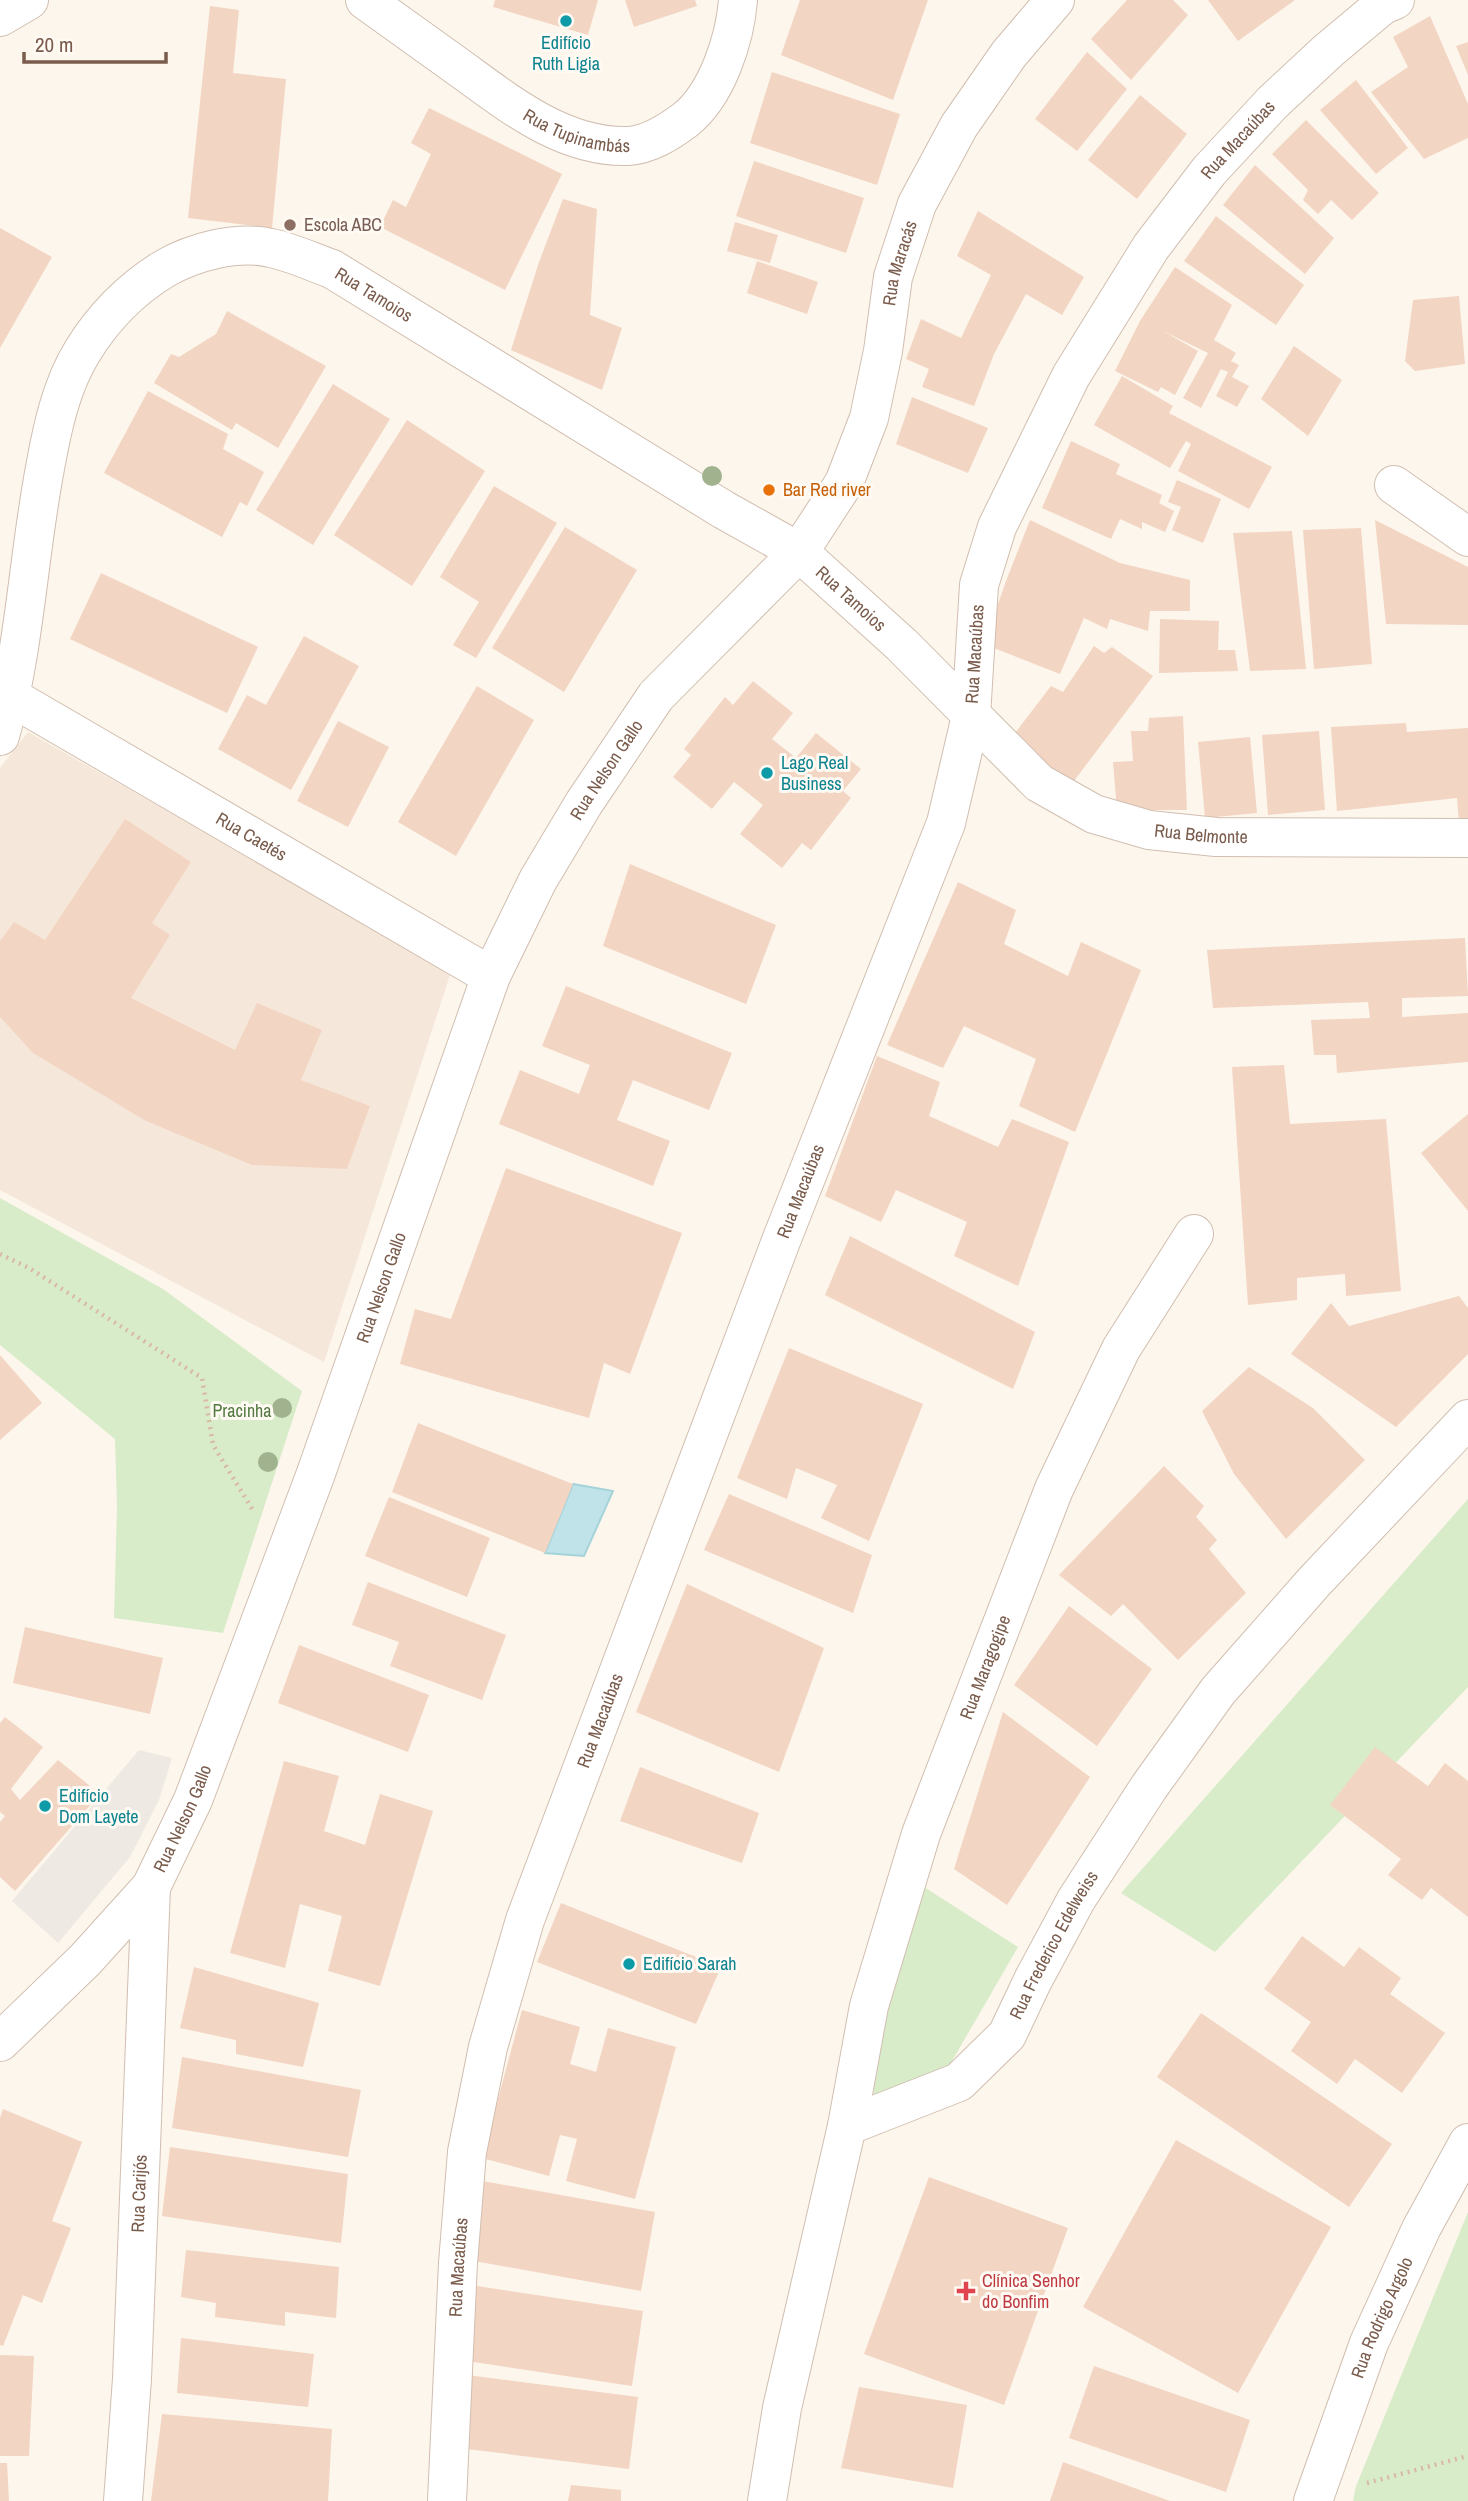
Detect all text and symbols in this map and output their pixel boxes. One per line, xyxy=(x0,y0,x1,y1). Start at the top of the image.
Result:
marker: Edifício Ruth Ligia xyxy=(558,13,574,29)
scale bar xyxy=(24,21,166,65)
text: 20 m xyxy=(35,30,73,59)
place label: Edifício Ruth Ligia xyxy=(532,30,600,76)
street label: Rua Macaúbas xyxy=(1194,95,1281,184)
street label: Rua Tupinambás xyxy=(519,102,630,158)
place label: Escola ABC xyxy=(304,212,382,237)
marker: Escola ABC xyxy=(282,217,298,233)
street label: Rua Maracás xyxy=(876,217,923,307)
street label: Rua Tamoios xyxy=(330,261,418,328)
place label: Bar Red river xyxy=(783,477,871,502)
marker: Bar Red river xyxy=(761,482,777,498)
street label: Rua Tamoios xyxy=(810,560,892,637)
street label: Rua Macaúbas xyxy=(959,604,990,704)
street label: Rua Nelson Gallo xyxy=(564,715,649,825)
place label: Lago Real Business xyxy=(781,750,848,796)
marker: Lago Real Business xyxy=(759,765,775,781)
street label: Rua Caetés xyxy=(212,806,292,867)
street label: Rua Belmonte xyxy=(1153,818,1248,849)
street label: Rua Macaúbas xyxy=(770,1140,830,1242)
street label: Rua Nelson Gallo xyxy=(350,1229,412,1346)
park label: Pracinha xyxy=(212,1398,272,1423)
street label: Rua Maragogipe xyxy=(953,1611,1016,1723)
street label: Rua Macaúbas xyxy=(570,1670,629,1771)
street label: Rua Nelson Gallo xyxy=(147,1761,217,1876)
place label: Edifício Dom Layete xyxy=(59,1783,139,1829)
marker: Edifício Dom Layete xyxy=(37,1798,53,1814)
street label: Rua Frederico Edelweiss xyxy=(1003,1865,1104,2023)
place label: Edifício Sarah xyxy=(643,1951,737,1976)
marker: Edifício Sarah xyxy=(621,1956,637,1972)
street label: Rua Carijós xyxy=(125,2154,153,2233)
street label: Rua Macaúbas xyxy=(443,2217,474,2317)
street label: Rua Rodrigo Argolo xyxy=(1345,2253,1419,2381)
place label: Clínica Senhor do Bonfim xyxy=(982,2268,1080,2314)
marker: Clínica Senhor do Bonfim xyxy=(956,2281,976,2301)

